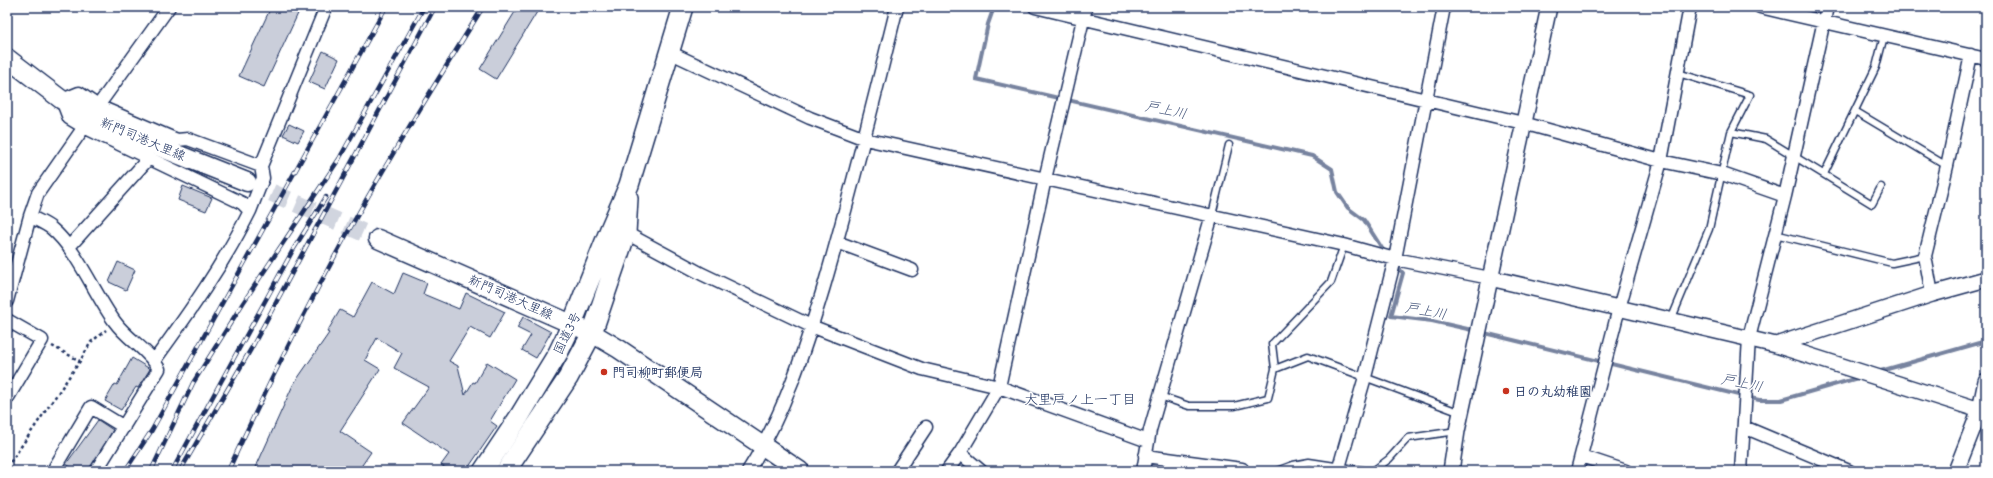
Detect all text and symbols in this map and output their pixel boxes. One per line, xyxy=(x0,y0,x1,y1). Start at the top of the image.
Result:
water label: 戸上川 xyxy=(1144,97,1188,123)
street label: 新門司港大里線 xyxy=(98,114,189,164)
street label: 新門司港大里線 xyxy=(466,272,557,323)
water label: 戸上川 xyxy=(1404,299,1448,323)
street label: 国道3号 xyxy=(550,309,584,357)
place label: 門司柳町郵便局 xyxy=(612,365,703,380)
marker: 門司柳町郵便局 xyxy=(599,367,609,377)
water label: 戸上川 xyxy=(1720,370,1764,396)
place label: 日の丸幼稚園 xyxy=(1514,384,1592,399)
marker: 日の丸幼稚園 xyxy=(1501,386,1511,396)
district label: 大里戸ノ上一丁目 xyxy=(1024,391,1136,408)

